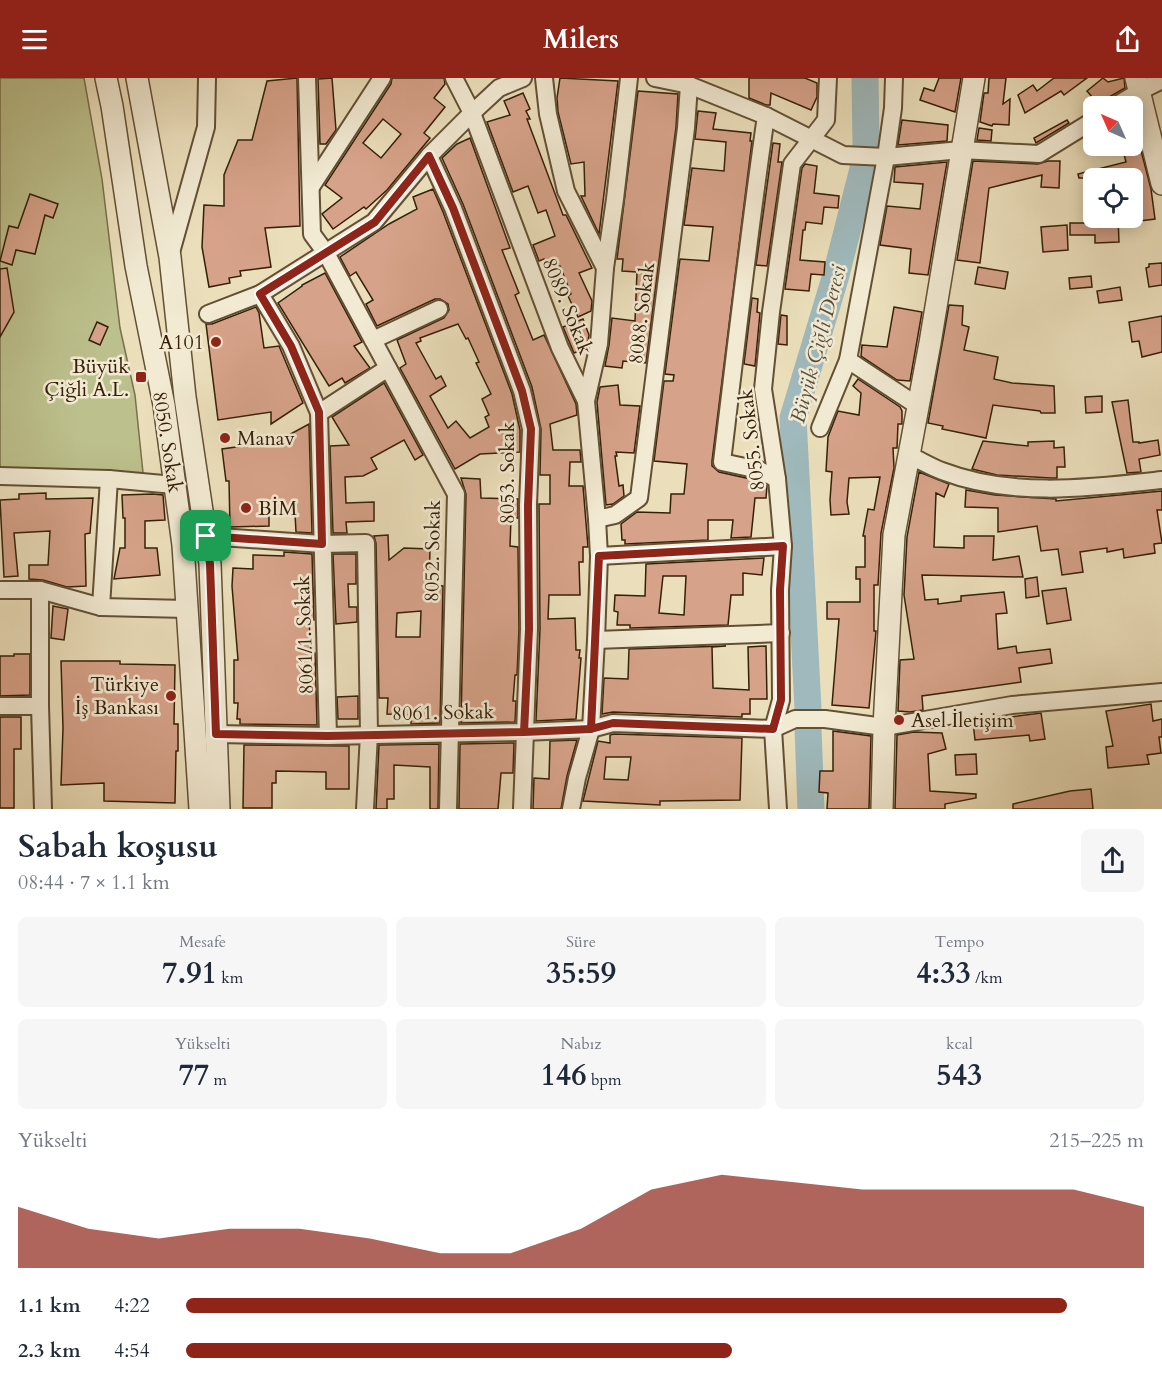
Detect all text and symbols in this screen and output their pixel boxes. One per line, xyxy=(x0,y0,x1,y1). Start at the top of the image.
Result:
text: Milers xyxy=(543,21,619,58)
icon: menu xyxy=(18,23,51,56)
icon: share xyxy=(1111,23,1144,56)
north arrow xyxy=(1083,96,1143,156)
map controls xyxy=(1083,96,1143,228)
button: locate xyxy=(1083,168,1143,228)
street label: 8089. Sokak xyxy=(536,254,599,359)
street label: 8088. Sokak xyxy=(622,260,661,365)
water label: Büyük Çiğli Deresi xyxy=(783,262,854,426)
place label: A101 xyxy=(159,329,204,356)
marker: A101 xyxy=(209,335,223,349)
place label: Büyük Çiğli A.L. xyxy=(44,353,129,403)
marker: Büyük Çiğli A.L. xyxy=(134,370,148,384)
street label: 8055. Sokak xyxy=(732,387,771,492)
street label: 8050. Sokak xyxy=(146,389,189,495)
street label: 8053. Sokak xyxy=(494,422,521,524)
place label: Manav xyxy=(237,425,295,452)
marker: Manav xyxy=(218,431,232,445)
place label: BİM xyxy=(258,495,297,522)
street label: 8052. Sokak xyxy=(418,499,447,602)
marker: BİM xyxy=(239,501,253,515)
pin xyxy=(180,510,231,561)
icon: arrive xyxy=(189,519,222,552)
street label: 8061/1. Sokak xyxy=(289,575,320,695)
place label: Türkiye İş Bankası xyxy=(75,671,159,721)
marker: Türkiye İş Bankası xyxy=(164,689,178,703)
street label: 8061. Sokak xyxy=(392,698,495,727)
place label: Asel İletişim xyxy=(911,707,1014,734)
marker: Asel İletişim xyxy=(892,713,906,727)
text: Sabah koşusu xyxy=(18,824,218,869)
button: share xyxy=(1081,829,1144,892)
text: 08:44 · 7 × 1.1 km xyxy=(18,869,170,896)
text: Mesafe xyxy=(179,931,226,953)
text: Süre xyxy=(566,931,596,953)
text: Tempo xyxy=(934,931,984,953)
text: 7.91 xyxy=(162,953,217,994)
text: 35:59 xyxy=(546,953,616,994)
text: 4:33 xyxy=(916,953,971,994)
text: km xyxy=(217,967,243,989)
text: /km xyxy=(971,967,1003,989)
text: Yükselti xyxy=(175,1033,230,1055)
text: Nabız xyxy=(561,1033,601,1055)
text: kcal xyxy=(946,1033,973,1055)
text: 77 xyxy=(178,1055,209,1096)
text: 146 xyxy=(540,1055,587,1096)
text: 543 xyxy=(936,1055,982,1096)
text: m xyxy=(209,1069,227,1091)
text: bpm xyxy=(587,1069,622,1091)
text: Yükselti xyxy=(18,1127,87,1154)
text: 215–225 m xyxy=(1049,1127,1144,1154)
text: 1.1 km xyxy=(18,1292,81,1319)
text: 4:22 xyxy=(114,1292,150,1319)
text: 2.3 km xyxy=(18,1337,81,1364)
text: 4:54 xyxy=(114,1337,150,1364)

